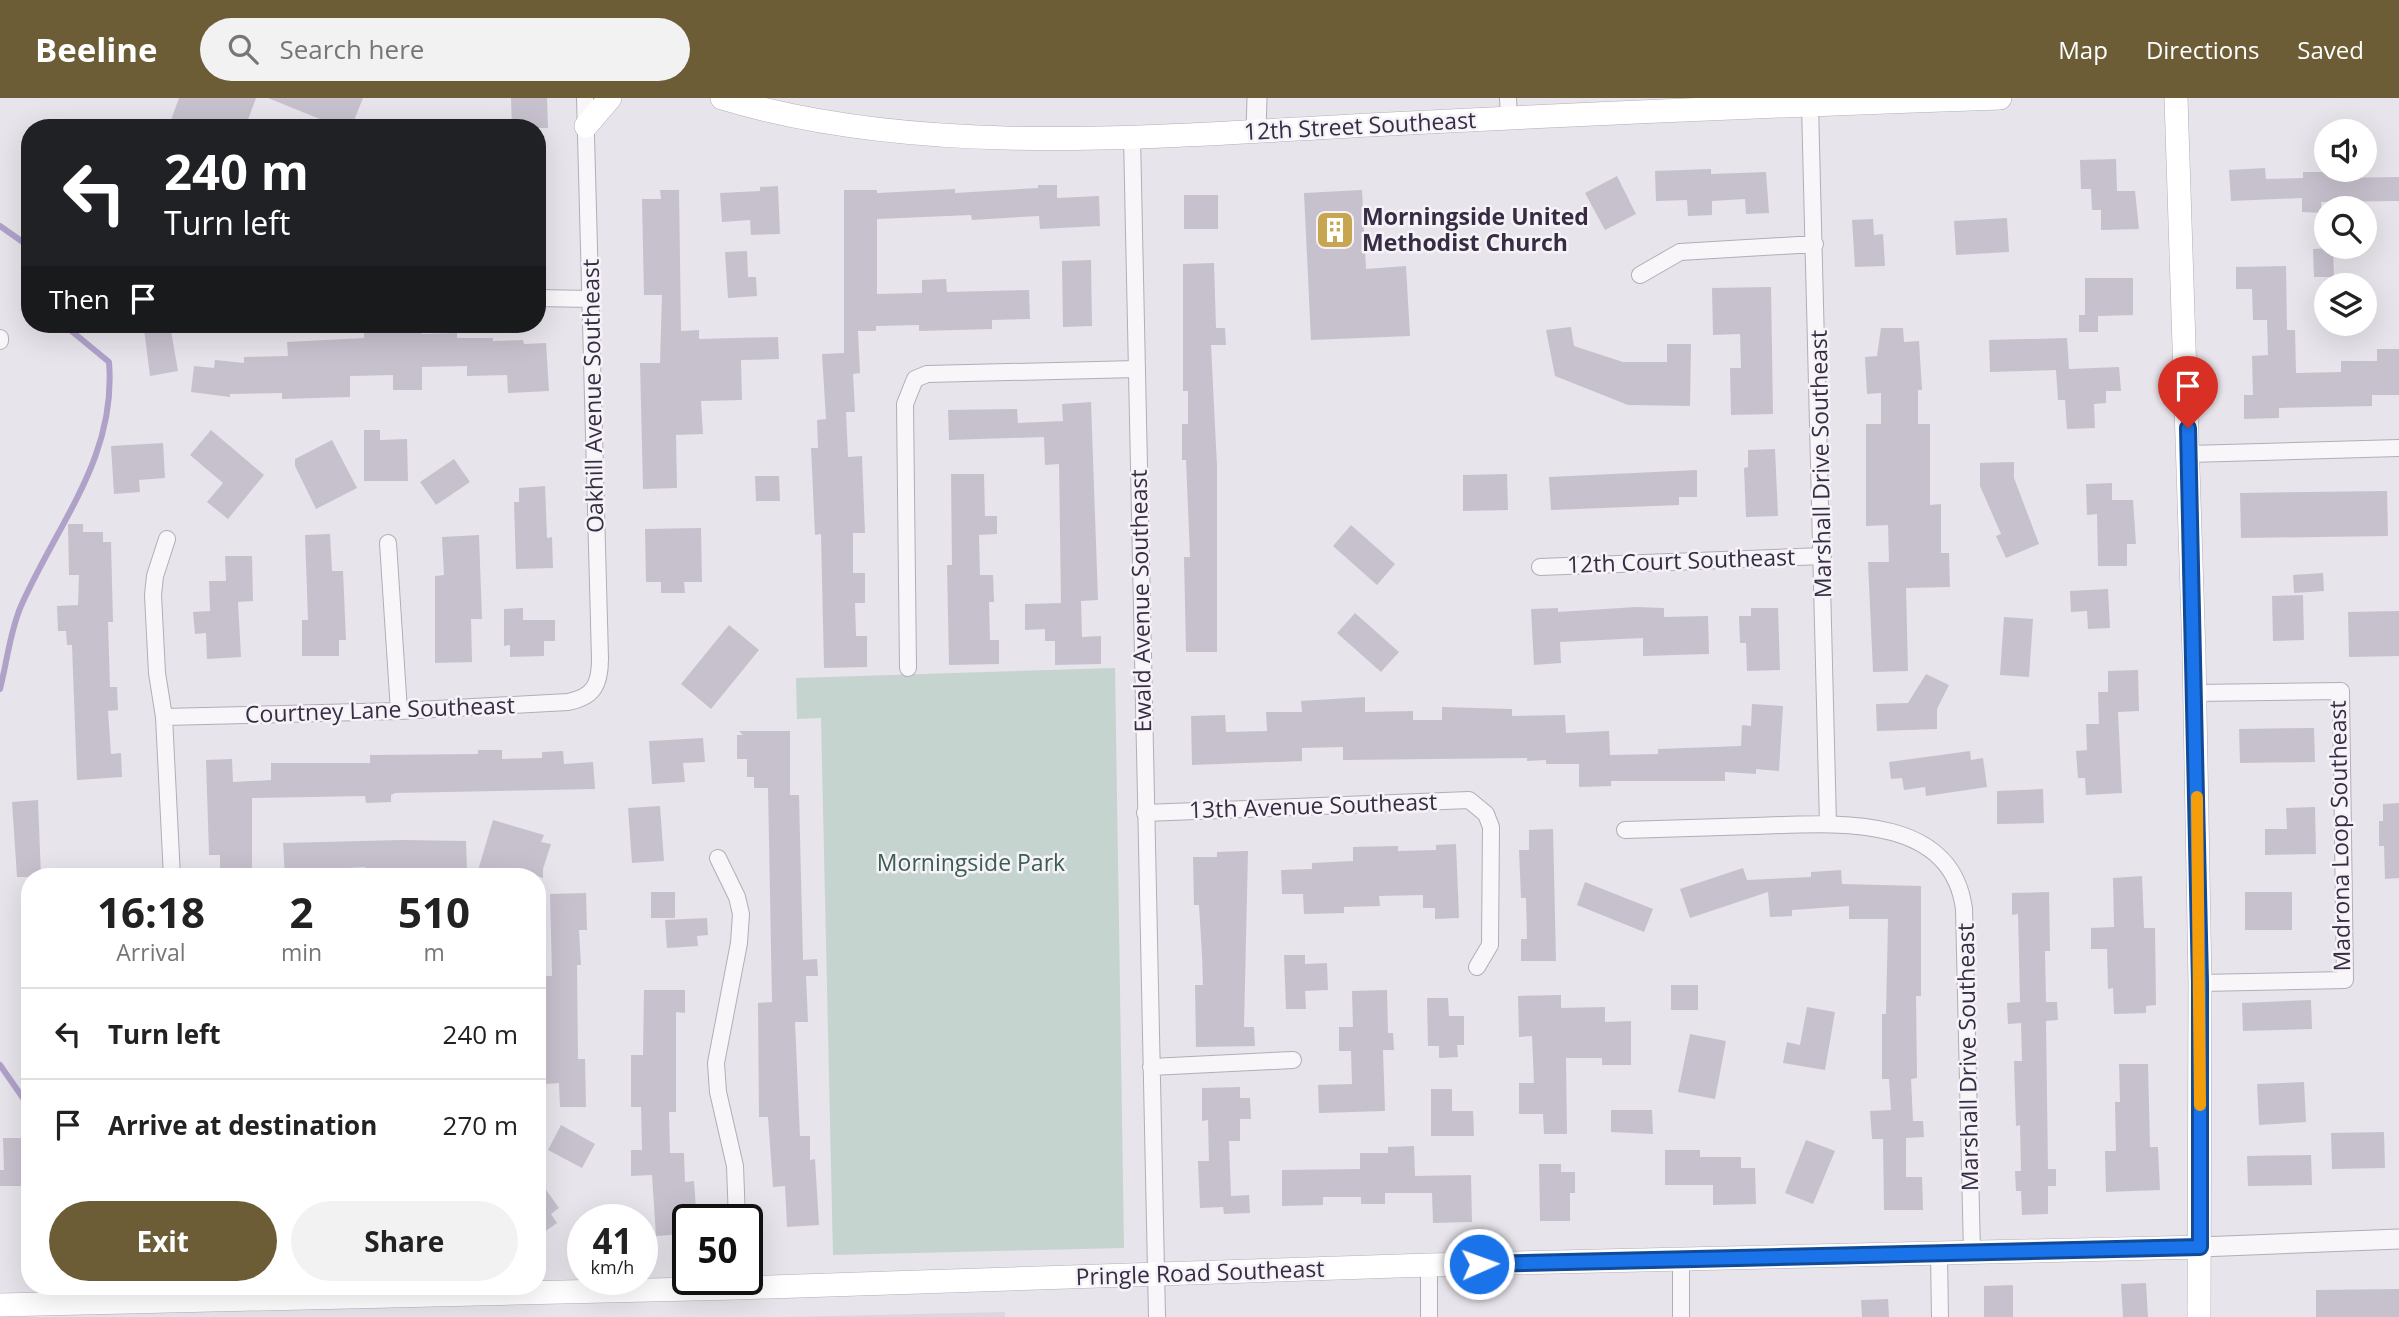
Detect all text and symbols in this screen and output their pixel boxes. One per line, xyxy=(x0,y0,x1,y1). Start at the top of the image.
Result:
search box xyxy=(200,18,690,81)
text: Beeline xyxy=(35,27,158,72)
icon: search xyxy=(224,30,262,68)
text: Search here xyxy=(280,31,424,67)
text: Map xyxy=(2058,33,2108,66)
text: Directions xyxy=(2146,33,2259,66)
text: Saved xyxy=(2297,33,2364,66)
street label: 12th Street Southeast xyxy=(1243,103,1477,147)
map controls xyxy=(2314,119,2377,336)
button: sound xyxy=(2314,119,2377,182)
text: 240 m xyxy=(164,138,309,204)
icon: left xyxy=(49,147,140,238)
button: search xyxy=(2314,196,2377,259)
place label: Morningside United Methodist Church xyxy=(1362,200,1589,258)
text: Turn left xyxy=(164,201,290,244)
building icon: Morningside United Methodist Church xyxy=(1314,209,1356,251)
street label: Oakhill Avenue Southeast xyxy=(574,259,610,533)
button: layers xyxy=(2314,273,2377,336)
icon: arrive xyxy=(124,280,162,318)
text: Then xyxy=(49,281,110,317)
street label: Marshall Drive Southeast xyxy=(1802,330,1838,598)
pin xyxy=(2158,356,2218,428)
icon: arrive xyxy=(2169,367,2207,405)
street label: Ewald Avenue Southeast xyxy=(1122,469,1158,733)
street label: 12th Court Southeast xyxy=(1566,540,1796,580)
street label: Courtney Lane Southeast xyxy=(244,688,515,730)
street label: Madrona Loop Southeast xyxy=(2321,700,2357,972)
street label: 13th Avenue Southeast xyxy=(1188,785,1438,825)
park label: Morningside Park xyxy=(877,846,1065,878)
text: 16:18 xyxy=(97,883,205,940)
text: 2 xyxy=(289,883,314,940)
text: 510 xyxy=(398,883,470,940)
street label: Marshall Drive Southeast xyxy=(1949,923,1985,1191)
text: Arrival xyxy=(116,936,186,968)
text: min xyxy=(281,936,322,968)
text: m xyxy=(423,936,445,968)
icon: left xyxy=(49,1015,87,1053)
text: Turn left xyxy=(108,1016,220,1052)
text: 240 m xyxy=(443,1016,518,1052)
icon: arrive xyxy=(49,1106,87,1144)
text: Arrive at destination xyxy=(108,1107,377,1143)
text: 270 m xyxy=(443,1107,518,1143)
button: Exit xyxy=(49,1201,277,1281)
button: Share xyxy=(291,1201,518,1281)
speed limit sign: 50 xyxy=(672,1204,763,1295)
text: 41 xyxy=(592,1217,633,1264)
position arrow xyxy=(1442,1227,1516,1301)
street label: Pringle Road Southeast xyxy=(1075,1252,1325,1292)
text: km/h xyxy=(591,1255,634,1279)

